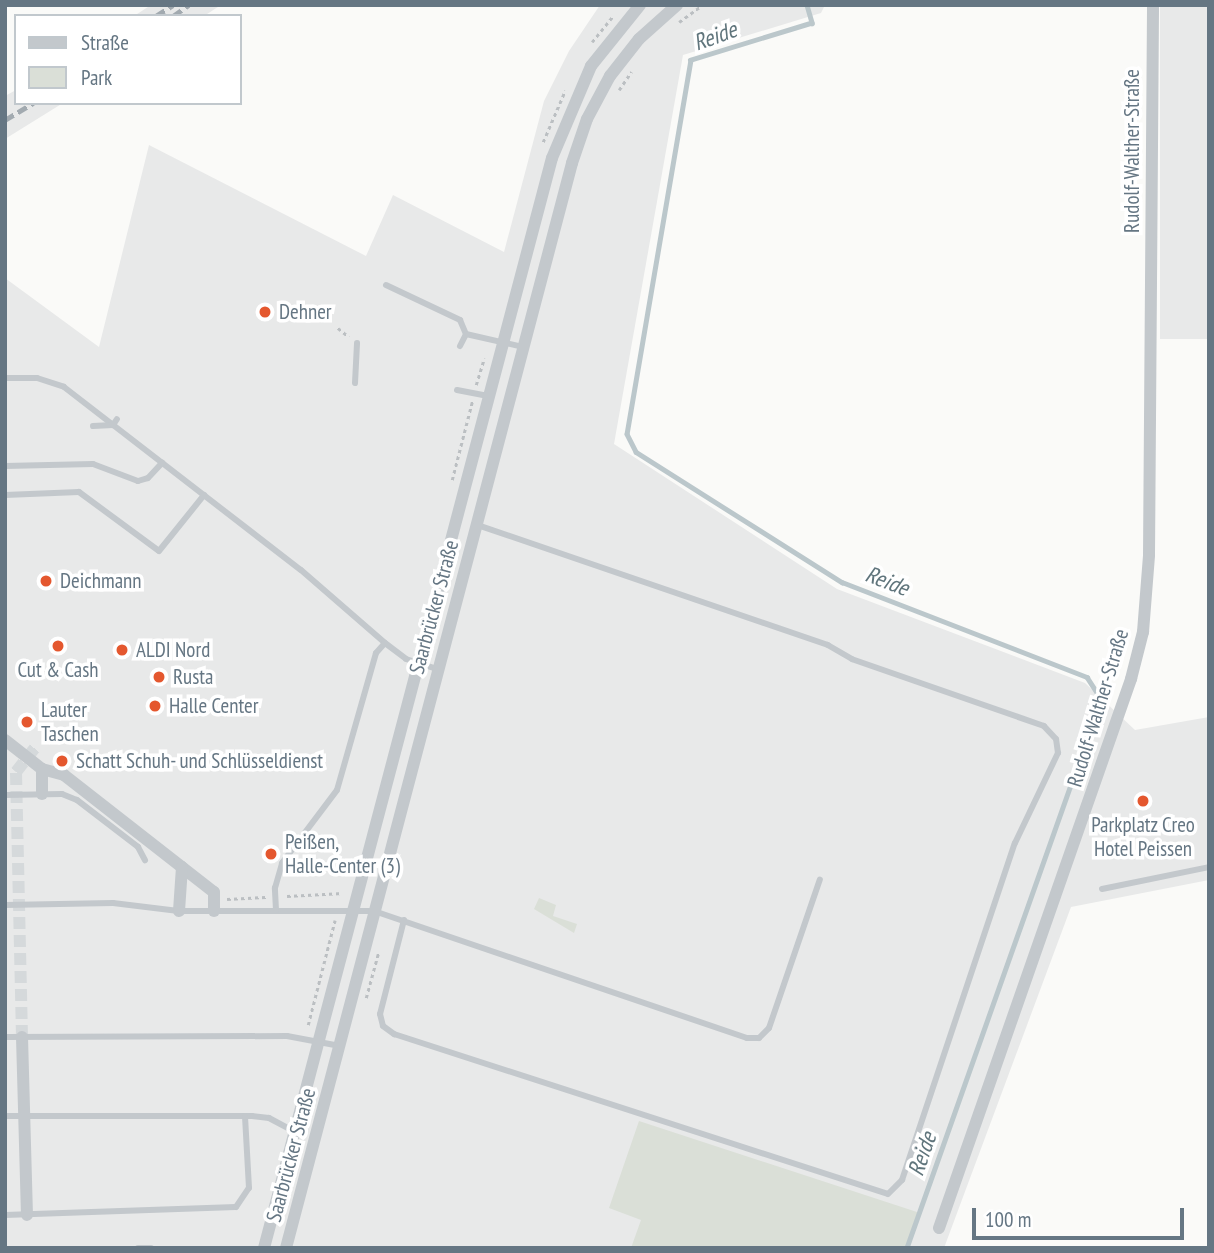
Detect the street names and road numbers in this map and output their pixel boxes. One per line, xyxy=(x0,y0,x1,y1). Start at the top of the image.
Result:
street label: Rudolf-Walther-Straße xyxy=(1119,69,1145,233)
street label: Saarbrücker Straße xyxy=(404,537,464,677)
street label: Rudolf-Walther-Straße xyxy=(1062,626,1134,790)
street label: Saarbrücker Straße xyxy=(261,1085,321,1225)

